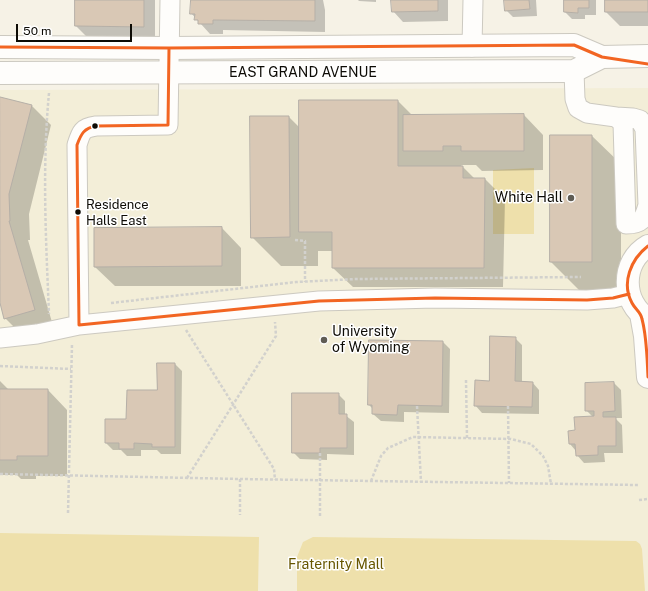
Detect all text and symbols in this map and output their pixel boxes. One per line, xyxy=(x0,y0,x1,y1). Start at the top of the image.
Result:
scale bar xyxy=(18,16,134,42)
text: 50 m xyxy=(23,24,51,38)
street label: EAST GRAND AVENUE xyxy=(229,65,377,81)
unlabelled marker xyxy=(90,121,100,131)
place label: White Hall xyxy=(495,190,563,206)
marker: White Hall xyxy=(566,193,576,203)
place label: Residence Halls East xyxy=(86,197,149,228)
marker: Residence Halls East xyxy=(73,207,83,217)
place label: University of Wyoming xyxy=(332,324,410,356)
marker: University of Wyoming xyxy=(319,335,329,345)
park label: Fraternity Mall xyxy=(288,557,384,573)

